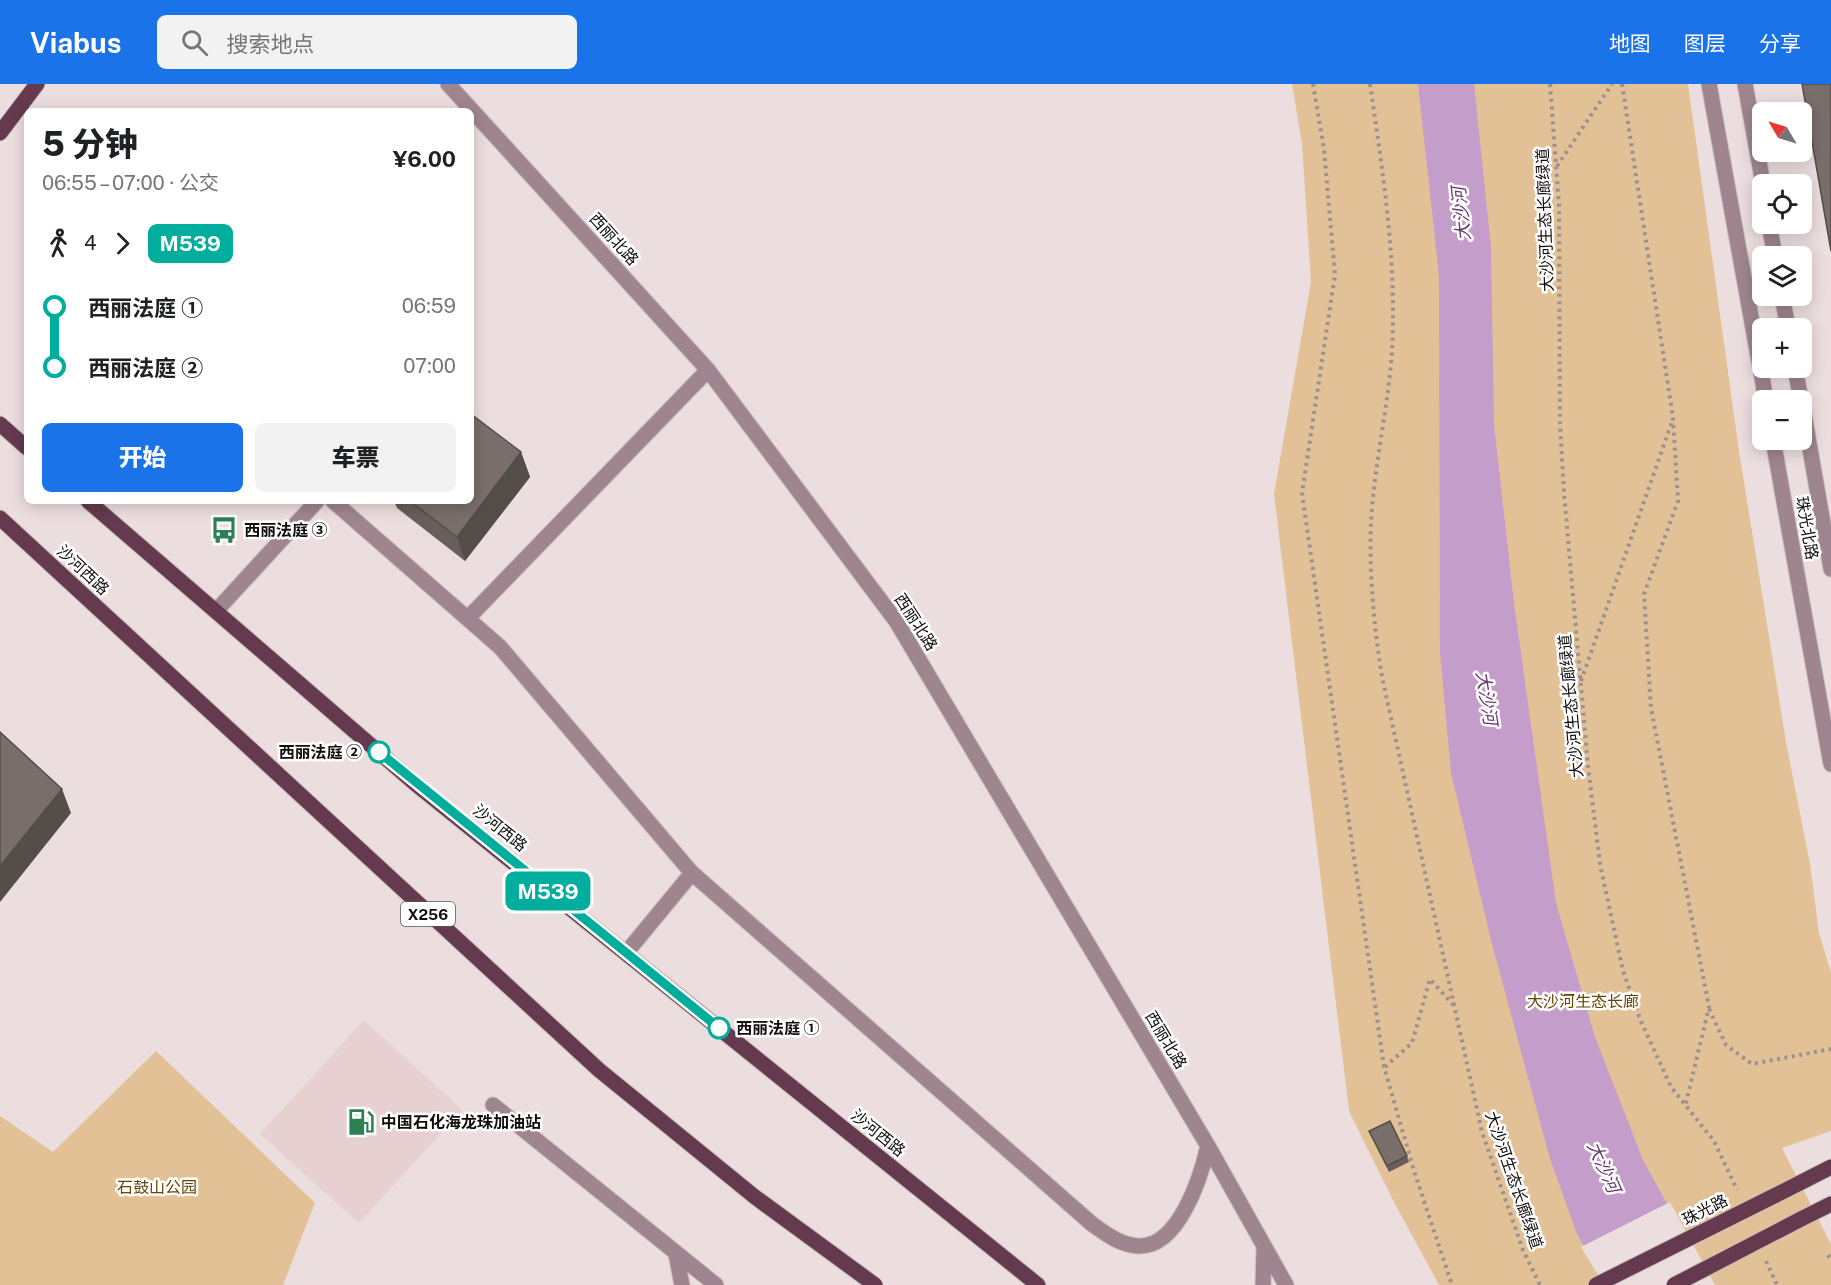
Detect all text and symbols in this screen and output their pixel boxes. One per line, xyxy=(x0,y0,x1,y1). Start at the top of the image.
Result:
search box xyxy=(157,15,577,69)
text: Viabus xyxy=(30,26,121,59)
icon: search xyxy=(178,26,211,59)
text: 搜索地点 xyxy=(226,31,314,57)
text: 地图 xyxy=(1609,31,1651,56)
text: 图层 xyxy=(1684,31,1726,56)
text: 分享 xyxy=(1759,31,1801,56)
north arrow xyxy=(1752,102,1812,162)
map controls xyxy=(1752,102,1812,450)
text: 5 分钟 xyxy=(42,125,138,163)
text: ¥6.00 xyxy=(393,146,456,172)
street label: 大沙河生态长廊绿道 xyxy=(1533,148,1557,292)
text: 06:55 – 07:00 · 公交 xyxy=(42,171,219,195)
button: locate xyxy=(1752,174,1812,234)
water label: 大沙河 xyxy=(1447,183,1474,242)
street label: 西丽北路 xyxy=(586,209,642,269)
icon: walk xyxy=(42,227,75,260)
icon: forward xyxy=(106,227,139,260)
text: 4 xyxy=(84,231,97,255)
text: M539 xyxy=(160,231,221,256)
button: layers xyxy=(1752,246,1812,306)
text: 06:59 xyxy=(402,294,456,318)
text: 西丽法庭 ① xyxy=(88,295,203,321)
button: + xyxy=(1752,318,1812,378)
text: 07:00 xyxy=(403,354,456,378)
text: 西丽法庭 ② xyxy=(88,355,203,381)
button: − xyxy=(1752,390,1812,450)
button: 开始 xyxy=(42,423,243,492)
button: 车票 xyxy=(255,423,456,492)
street label: 珠光北路 xyxy=(1792,495,1822,561)
bus stop icon: 西丽法庭 ③ xyxy=(209,515,239,545)
place label: 西丽法庭 ③ xyxy=(244,521,328,540)
street label: 沙河西路 xyxy=(53,541,113,599)
street label: 西丽北路 xyxy=(891,590,941,654)
street label: 大沙河生态长廊绿道 xyxy=(1555,633,1587,779)
water label: 大沙河 xyxy=(1472,670,1502,729)
marker: 西丽法庭 ② xyxy=(368,741,390,763)
place label: 西丽法庭 ② xyxy=(278,743,362,762)
street label: 沙河西路 xyxy=(469,800,531,856)
line badge: M539 xyxy=(506,872,590,910)
text: M539 xyxy=(517,879,579,904)
road number: X256 xyxy=(401,902,455,926)
park label: 大沙河生态长廊 xyxy=(1527,992,1639,1011)
street label: 西丽北路 xyxy=(1141,1008,1191,1072)
marker: 西丽法庭 ① xyxy=(708,1017,730,1039)
place label: 西丽法庭 ① xyxy=(736,1019,820,1038)
street label: 沙河西路 xyxy=(847,1105,909,1161)
fuel station icon: 中国石化海龙珠加油站 xyxy=(346,1107,376,1137)
street label: 大沙河生态长廊绿道 xyxy=(1482,1109,1546,1251)
place label: 中国石化海龙珠加油站 xyxy=(381,1113,541,1132)
water label: 大沙河 xyxy=(1583,1138,1626,1199)
park label: 石鼓山公园 xyxy=(117,1178,197,1197)
street label: 珠光路 xyxy=(1679,1191,1731,1229)

